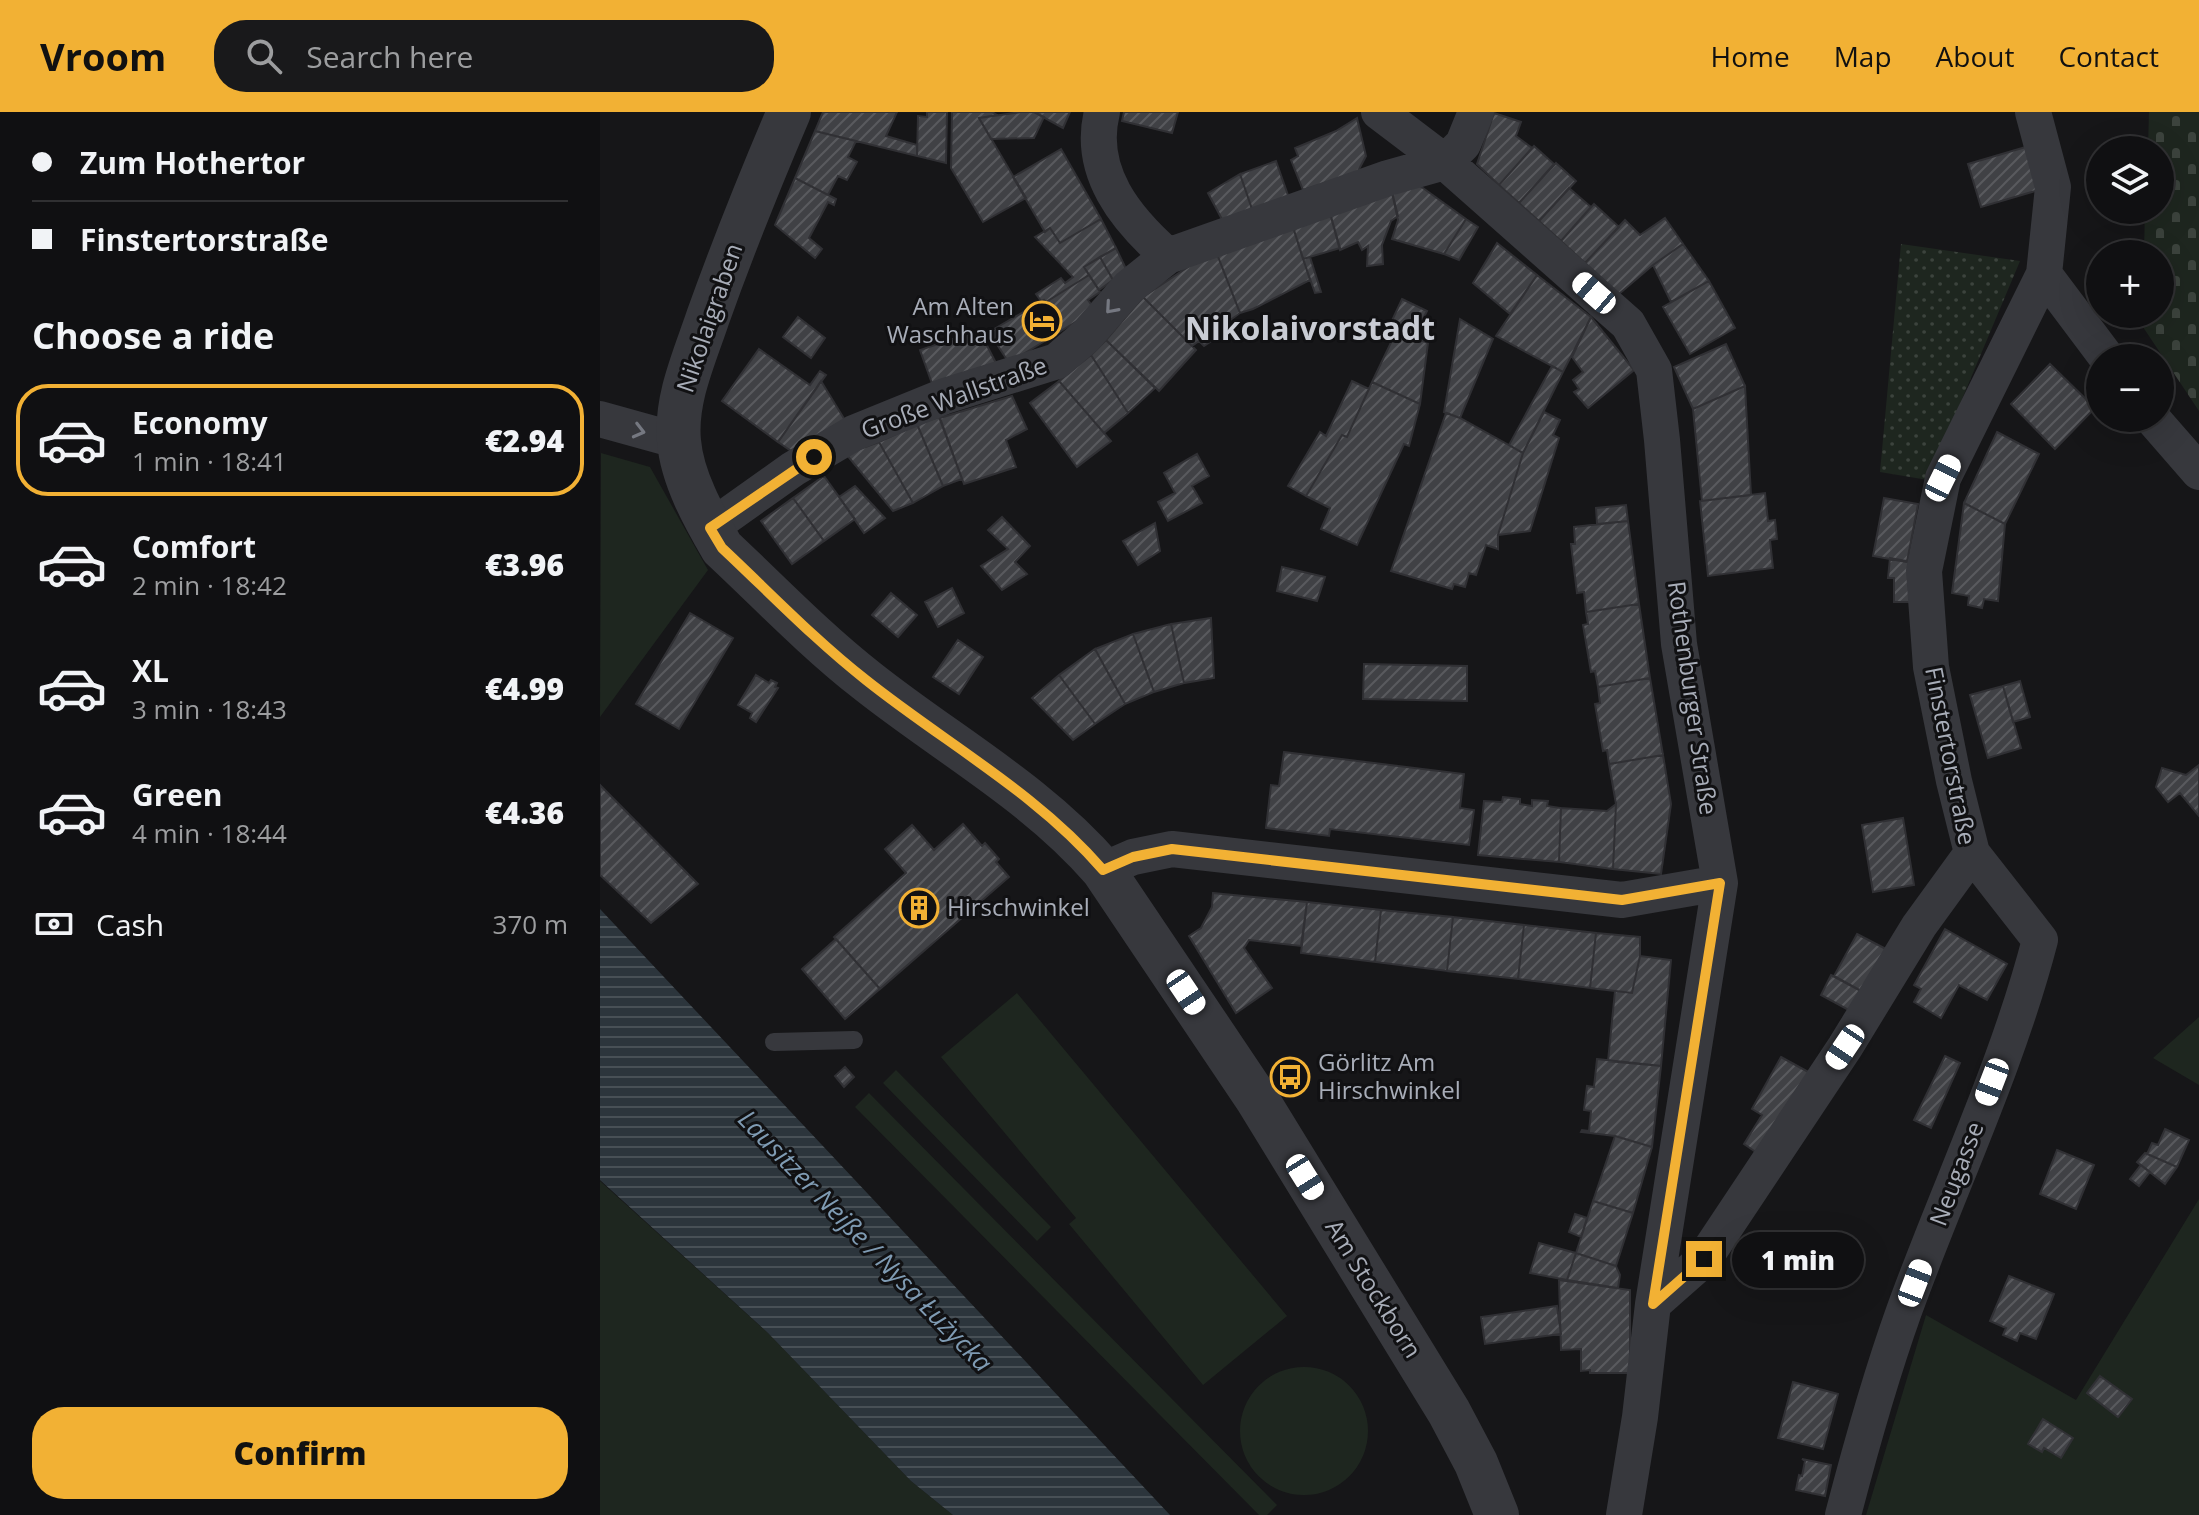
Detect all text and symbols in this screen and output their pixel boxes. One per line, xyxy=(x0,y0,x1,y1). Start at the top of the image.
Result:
search box xyxy=(214,20,774,92)
text: Vroom xyxy=(40,30,166,82)
icon: search xyxy=(242,34,286,78)
text: Search here xyxy=(306,36,473,77)
text: Home xyxy=(1711,37,1790,75)
text: Map xyxy=(1834,37,1892,75)
text: About xyxy=(1936,37,2014,75)
text: Contact xyxy=(2058,37,2159,75)
map controls xyxy=(2086,136,2174,432)
button: layers xyxy=(2086,136,2174,224)
text: Zum Hothertor xyxy=(80,142,305,183)
text: Finstertorstraße xyxy=(80,219,329,260)
street label: Nikolaigraben xyxy=(668,239,750,396)
button: + xyxy=(2086,240,2174,328)
car xyxy=(1568,268,1620,318)
place label: Am Alten Waschhaus xyxy=(887,289,1014,350)
one-way arrow xyxy=(1106,298,1120,313)
hotel icon: Am Alten Waschhaus xyxy=(1021,300,1063,342)
district label: Nikolaivorstadt xyxy=(1185,306,1435,349)
text: Choose a ride xyxy=(32,311,274,360)
button: − xyxy=(2086,344,2174,432)
street label: Große Wallstraße xyxy=(856,348,1051,446)
text: Economy xyxy=(132,402,268,443)
icon: car xyxy=(36,404,108,476)
text: €2.94 xyxy=(485,420,564,461)
one-way arrow xyxy=(632,422,646,439)
route start xyxy=(796,439,832,475)
text: 1 min · 18:41 xyxy=(132,443,287,479)
car xyxy=(1922,451,1964,505)
text: Comfort xyxy=(132,526,256,567)
icon: car xyxy=(36,528,108,600)
text: €3.96 xyxy=(485,544,564,585)
text: 2 min · 18:42 xyxy=(132,567,287,603)
street label: Rothenburger Straße xyxy=(1661,579,1726,817)
text: XL xyxy=(132,650,169,691)
icon: car xyxy=(36,652,108,724)
street label: Finstertorstraße xyxy=(1918,664,1985,848)
text: €4.99 xyxy=(485,668,564,709)
text: 3 min · 18:43 xyxy=(132,691,287,727)
text: Green xyxy=(132,774,223,815)
icon: car xyxy=(36,776,108,848)
text: €4.36 xyxy=(485,792,564,833)
text: 4 min · 18:44 xyxy=(132,815,287,851)
building icon: Hirschwinkel xyxy=(898,887,940,929)
place label: Hirschwinkel xyxy=(947,890,1090,923)
icon: cash xyxy=(32,902,76,946)
text: Cash xyxy=(96,904,164,945)
text: 370 m xyxy=(493,906,568,942)
car xyxy=(1163,965,1209,1019)
car xyxy=(1822,1020,1868,1074)
place label: Görlitz Am Hirschwinkel xyxy=(1318,1045,1461,1106)
car xyxy=(1972,1055,2012,1109)
bus stop icon: Görlitz Am Hirschwinkel xyxy=(1269,1056,1311,1098)
water label: Lausitzer Neiße / Nysa Łużycka xyxy=(731,1101,1001,1379)
street label: Neugasse xyxy=(1921,1117,1991,1230)
car xyxy=(1282,1150,1328,1204)
street label: Am Stockborn xyxy=(1319,1213,1430,1364)
callout: 1 min xyxy=(1732,1231,1864,1287)
route end xyxy=(1686,1241,1722,1277)
text: 1 min xyxy=(1761,1242,1835,1278)
car xyxy=(1895,1256,1935,1310)
button: Confirm xyxy=(32,1407,568,1499)

